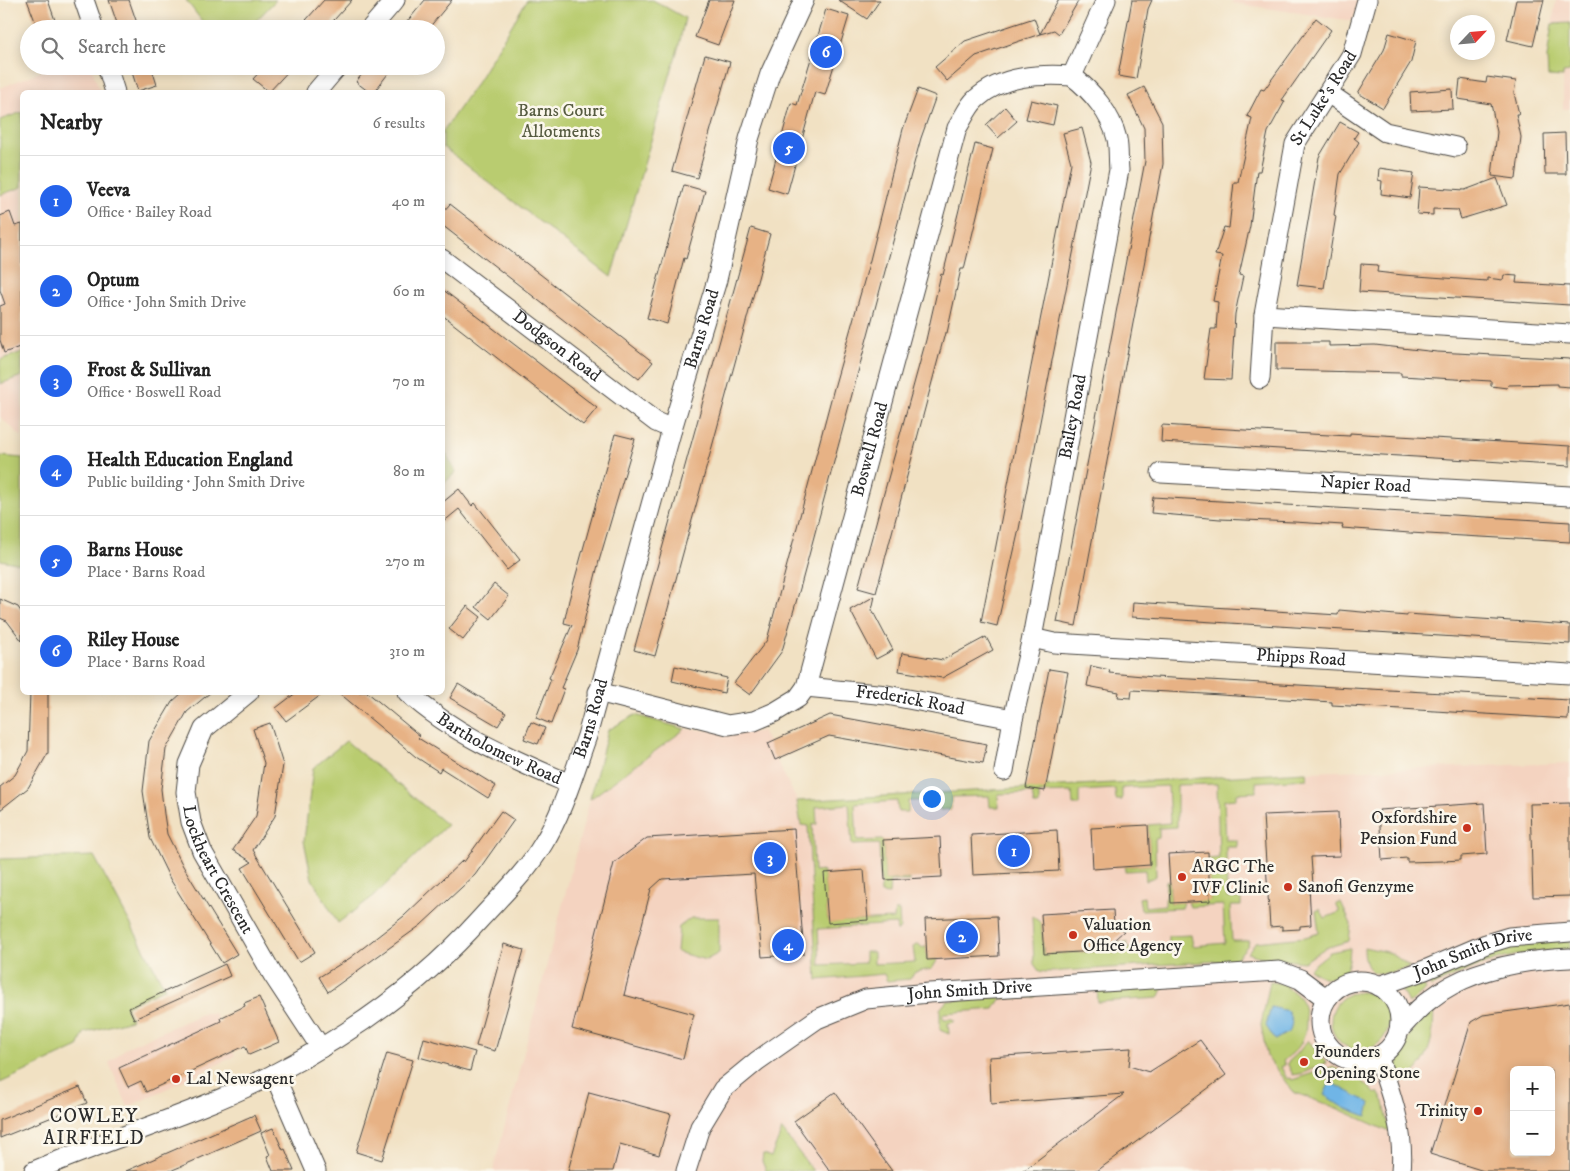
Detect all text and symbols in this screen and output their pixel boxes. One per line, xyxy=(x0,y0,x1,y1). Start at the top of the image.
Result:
north arrow xyxy=(1450,15,1495,60)
search box xyxy=(20,20,445,75)
pin: 6 xyxy=(810,33,842,71)
icon: search xyxy=(38,34,66,62)
text: Search here xyxy=(78,36,166,59)
street label: St Luke's Road xyxy=(1286,47,1362,150)
park label: Barns Court Allotments xyxy=(518,100,605,143)
text: Nearby xyxy=(40,110,102,136)
text: 6 results xyxy=(372,113,425,133)
pin: 5 xyxy=(773,129,805,167)
text: Veeva xyxy=(87,179,130,202)
text: 1 xyxy=(53,191,59,211)
text: 40 m xyxy=(392,191,425,211)
text: Office · Bailey Road xyxy=(87,202,212,222)
text: Optum xyxy=(87,269,140,292)
text: 2 xyxy=(52,281,60,301)
text: 60 m xyxy=(393,281,425,301)
street label: Barns Road xyxy=(680,287,725,372)
text: Office · John Smith Drive xyxy=(87,292,246,312)
street label: Dodgson Road xyxy=(508,306,605,387)
text: Frost & Sullivan xyxy=(87,359,211,382)
text: 3 xyxy=(53,371,59,391)
text: 70 m xyxy=(393,371,425,391)
street label: Bailey Road xyxy=(1054,372,1092,461)
text: Office · Boswell Road xyxy=(87,382,221,402)
street label: Boswell Road xyxy=(847,400,893,499)
text: Health Education England xyxy=(87,449,293,472)
text: 4 xyxy=(51,461,61,481)
text: 80 m xyxy=(393,461,425,481)
street label: Napier Road xyxy=(1320,471,1412,498)
text: Public building · John Smith Drive xyxy=(87,472,305,492)
text: Barns House xyxy=(87,539,183,562)
text: 5 xyxy=(52,551,60,571)
text: 270 m xyxy=(385,551,425,571)
text: Place · Barns Road xyxy=(87,562,205,582)
text: Riley House xyxy=(87,629,179,652)
text: 6 xyxy=(52,641,60,661)
text: 310 m xyxy=(389,641,425,661)
street label: Phipps Road xyxy=(1256,644,1346,672)
text: Place · Barns Road xyxy=(87,652,205,672)
street label: Barns Road xyxy=(569,676,613,761)
street label: Frederick Road xyxy=(855,681,966,721)
street label: Bartholomew Road xyxy=(432,708,565,790)
your location xyxy=(919,786,945,812)
street label: Lockheart Crescent xyxy=(177,804,258,938)
place label: Oxfordshire Pension Fund xyxy=(1360,807,1457,850)
marker: Oxfordshire Pension Fund xyxy=(1461,822,1473,834)
pin: 1 xyxy=(998,832,1030,870)
pin: 3 xyxy=(754,839,786,877)
place label: ARGC The IVF Clinic xyxy=(1192,856,1274,899)
marker: ARGC The IVF Clinic xyxy=(1176,871,1188,883)
place label: Sanofi Genzyme xyxy=(1298,876,1414,898)
marker: Sanofi Genzyme xyxy=(1282,881,1294,893)
place label: Valuation Office Agency xyxy=(1082,914,1183,957)
pin: 2 xyxy=(946,918,978,956)
street label: John Smith Drive xyxy=(1409,924,1533,985)
pin: 4 xyxy=(772,926,804,964)
marker: Valuation Office Agency xyxy=(1067,929,1079,941)
street label: John Smith Drive xyxy=(904,976,1033,1006)
place label: Founders Opening Stone xyxy=(1314,1041,1420,1084)
marker: Founders Opening Stone xyxy=(1298,1056,1310,1068)
map controls xyxy=(1510,1066,1555,1156)
button: + xyxy=(1510,1066,1555,1111)
place label: Lal Newsagent xyxy=(186,1068,294,1090)
marker: Lal Newsagent xyxy=(170,1073,182,1085)
place label: Trinity xyxy=(1417,1100,1468,1122)
district label: COWLEY AIRFIELD xyxy=(43,1105,145,1150)
marker: Trinity xyxy=(1472,1105,1484,1117)
button: − xyxy=(1510,1111,1555,1156)

